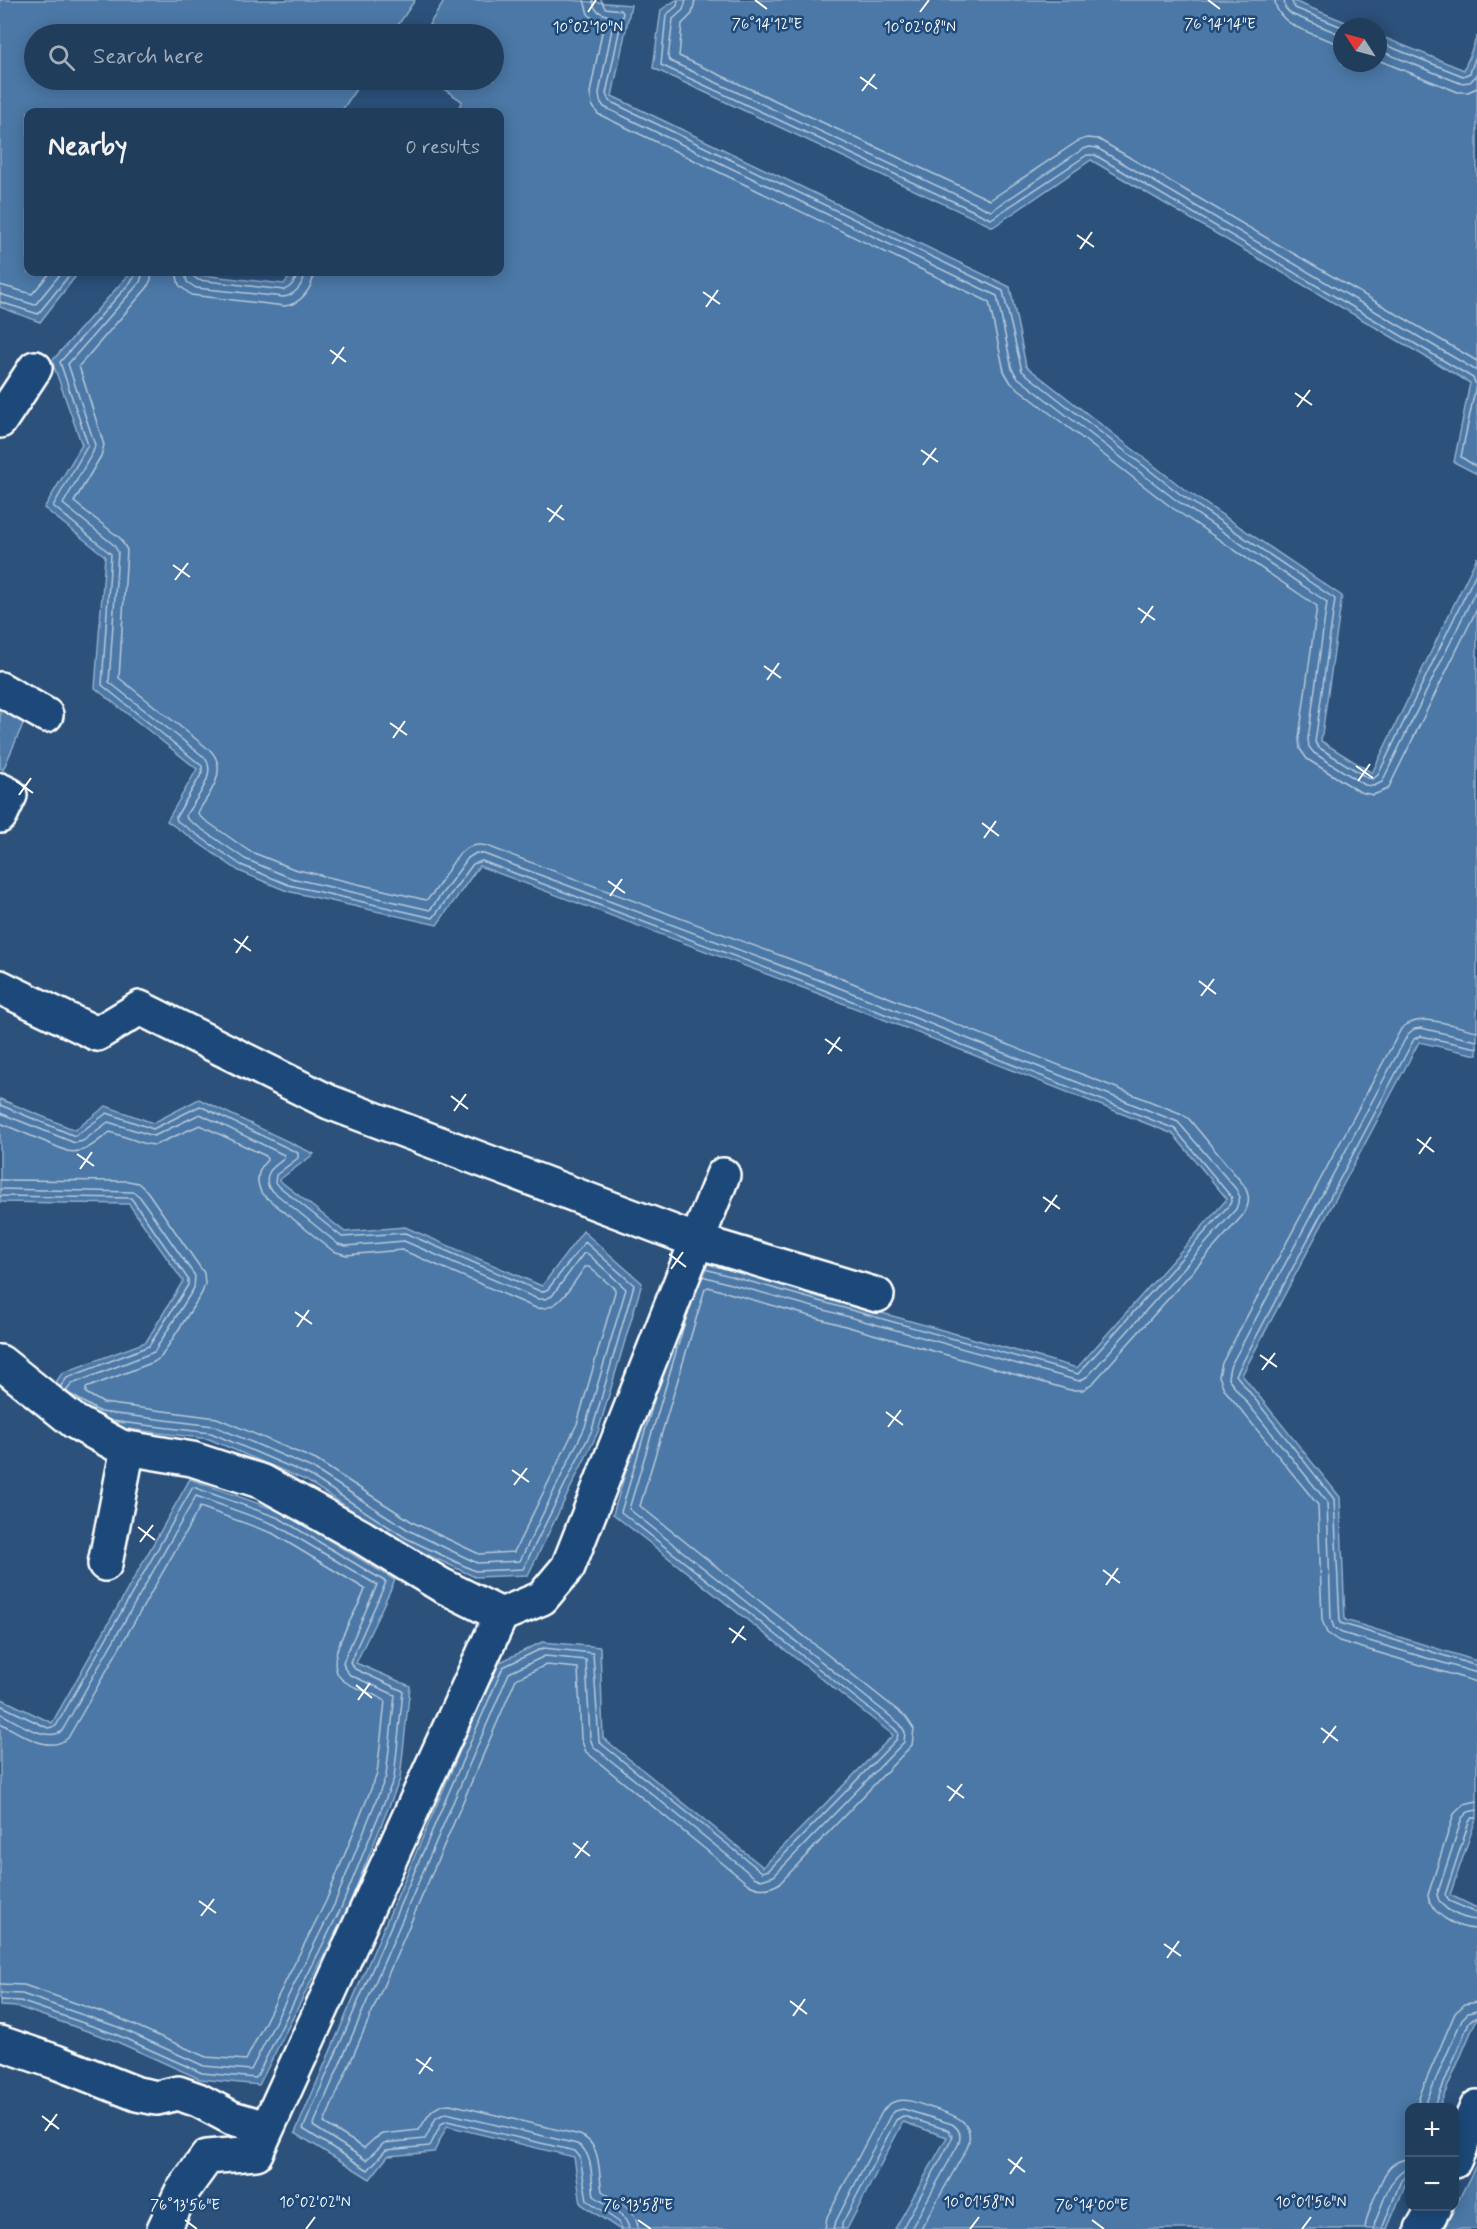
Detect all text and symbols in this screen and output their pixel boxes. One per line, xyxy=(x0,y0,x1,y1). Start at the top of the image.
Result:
text: 76°14'12"E xyxy=(732,15,802,35)
text: 76°14'14"E xyxy=(1184,15,1256,35)
text: 10°02'10"N xyxy=(553,18,623,38)
text: 10°02'08"N xyxy=(884,18,956,38)
north arrow xyxy=(1333,18,1387,72)
search box xyxy=(24,24,504,90)
icon: search xyxy=(45,41,78,74)
text: Search here xyxy=(93,43,204,71)
text: Nearby xyxy=(48,130,127,164)
text: 0 results xyxy=(406,134,480,161)
map controls xyxy=(1405,2103,1459,2211)
button: + xyxy=(1405,2103,1459,2157)
button: − xyxy=(1405,2157,1459,2211)
text: 10°02'02"N xyxy=(279,2193,351,2213)
text: 10°01'58"N xyxy=(943,2193,1015,2213)
text: 10°01'56"N xyxy=(1275,2193,1347,2213)
text: 76°13'56"E xyxy=(150,2196,220,2216)
text: 76°13'58"E xyxy=(603,2196,673,2216)
text: 76°14'00"E xyxy=(1056,2196,1129,2216)

